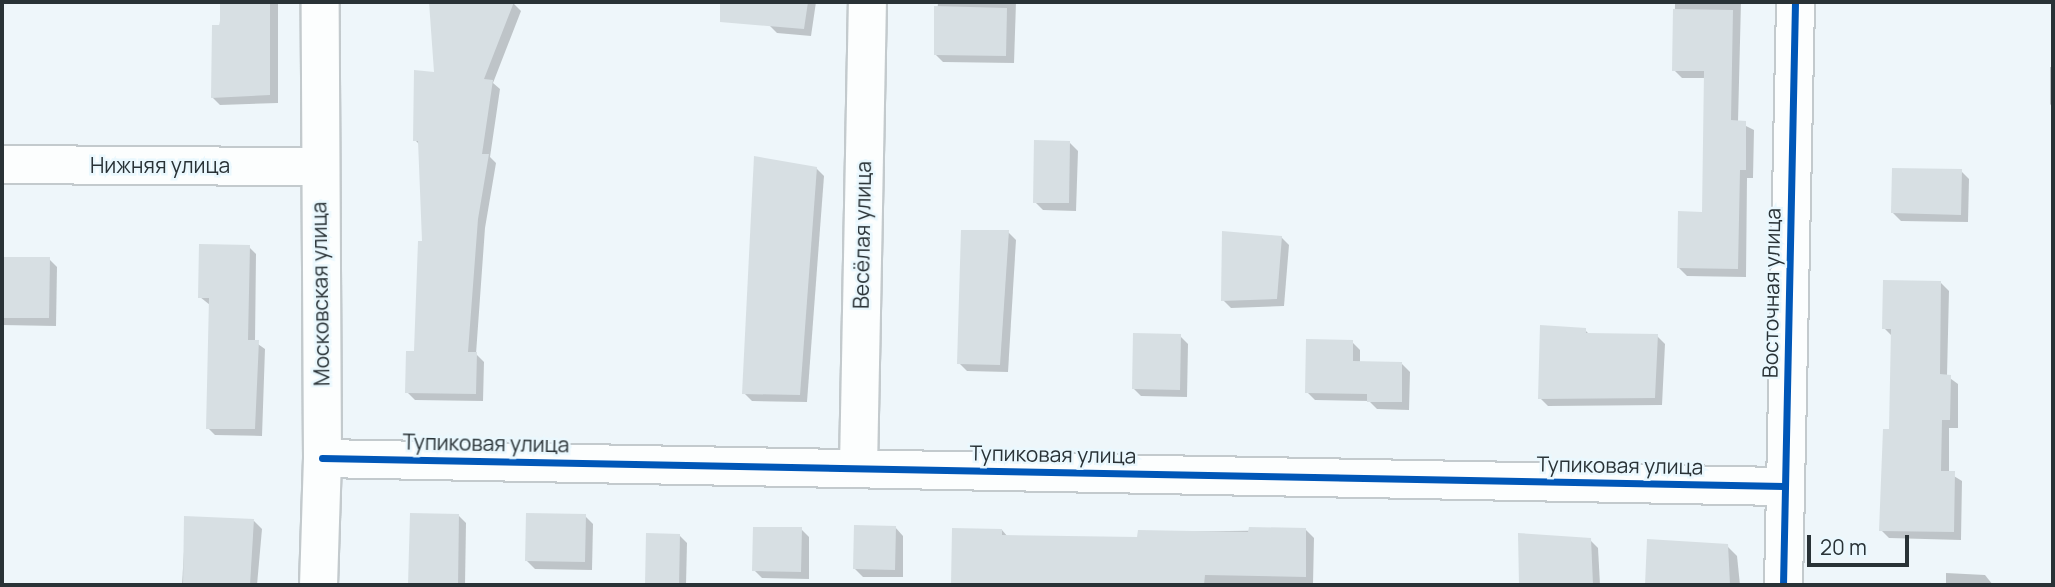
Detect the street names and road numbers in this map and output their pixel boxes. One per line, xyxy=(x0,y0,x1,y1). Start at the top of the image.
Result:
street label: Нижняя улица xyxy=(90,152,230,178)
street label: Весёлая улица xyxy=(848,161,876,309)
street label: Московская улица xyxy=(306,202,334,386)
street label: Восточная улица xyxy=(1757,208,1785,378)
street label: Тупиковая улица xyxy=(402,429,570,457)
street label: Тупиковая улица xyxy=(969,440,1137,468)
street label: Тупиковая улица xyxy=(1536,451,1704,479)

